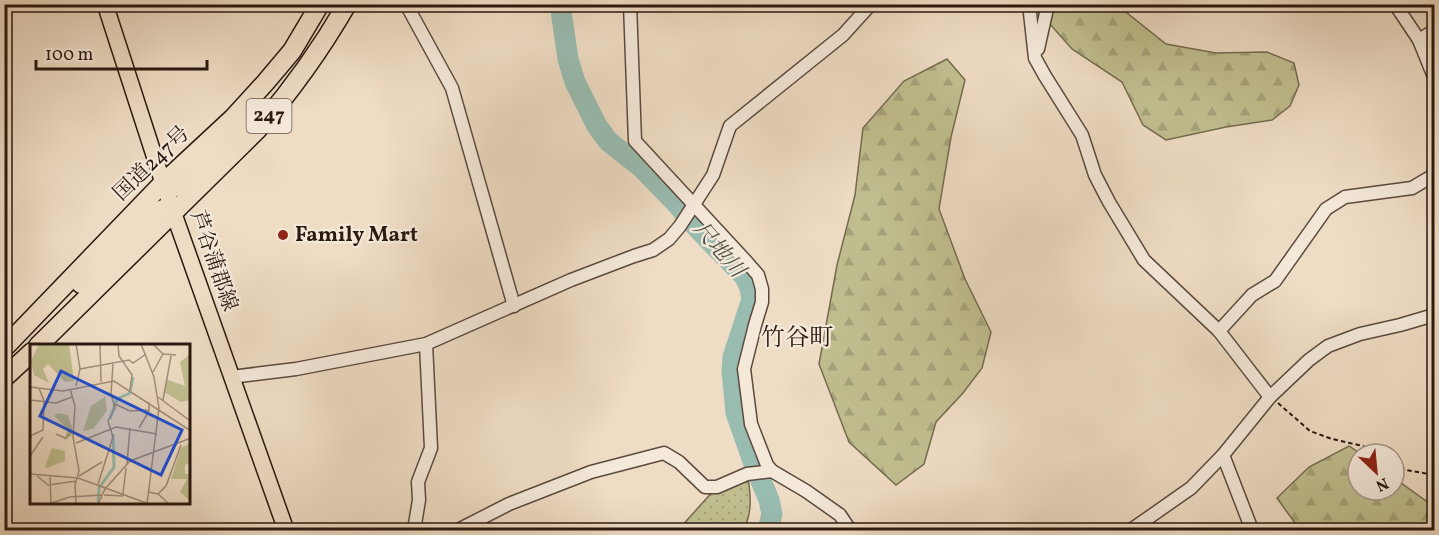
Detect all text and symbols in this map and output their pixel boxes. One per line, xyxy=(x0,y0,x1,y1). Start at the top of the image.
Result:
scale bar xyxy=(36,33,207,71)
text: 100 m xyxy=(45,43,94,68)
road number: 247 xyxy=(246,99,292,133)
street label: 国道247号 xyxy=(107,120,197,208)
street label: 芦谷蒲郡線 xyxy=(182,207,244,315)
water label: 尺地川 xyxy=(685,215,753,287)
place label: Family Mart xyxy=(295,221,418,250)
marker: Family Mart xyxy=(276,228,290,242)
district label: 竹谷町 xyxy=(761,322,833,356)
inset map xyxy=(30,344,190,505)
north arrow xyxy=(1346,442,1406,502)
text: N xyxy=(1371,471,1392,496)

